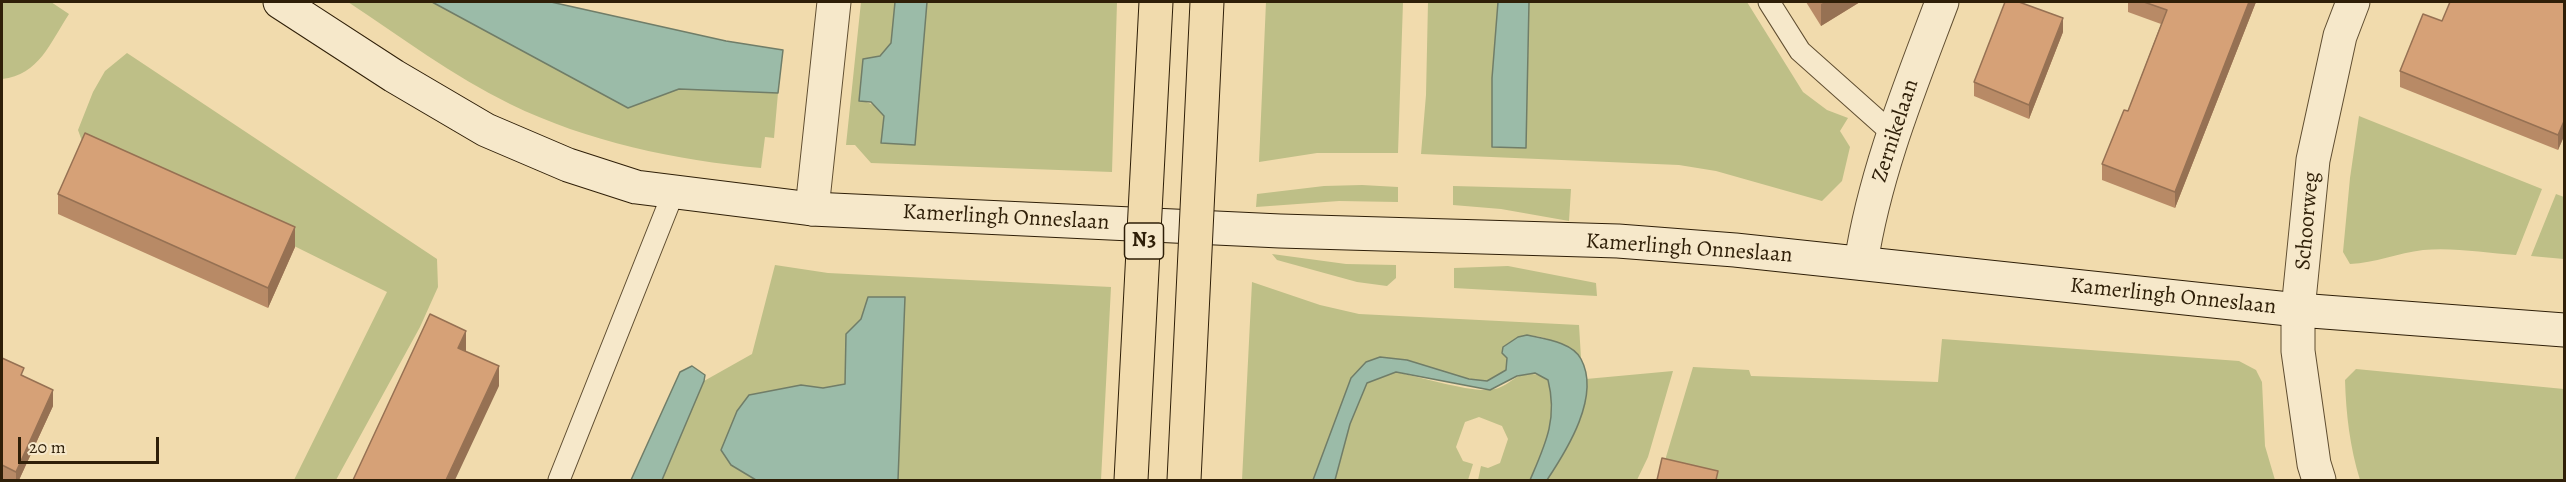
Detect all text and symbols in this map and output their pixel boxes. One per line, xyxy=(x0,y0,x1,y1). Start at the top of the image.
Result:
street label: Zernikelaan xyxy=(1867,76,1925,186)
street label: Schoorweg xyxy=(2291,171,2325,271)
street label: Kamerlingh Onneslaan xyxy=(902,199,1110,237)
road number: N3 xyxy=(1124,223,1164,259)
street label: Kamerlingh Onneslaan xyxy=(1585,229,1793,269)
street label: Kamerlingh Onneslaan xyxy=(2069,273,2277,321)
scale bar xyxy=(21,425,162,463)
text: 20 m xyxy=(29,435,66,459)

